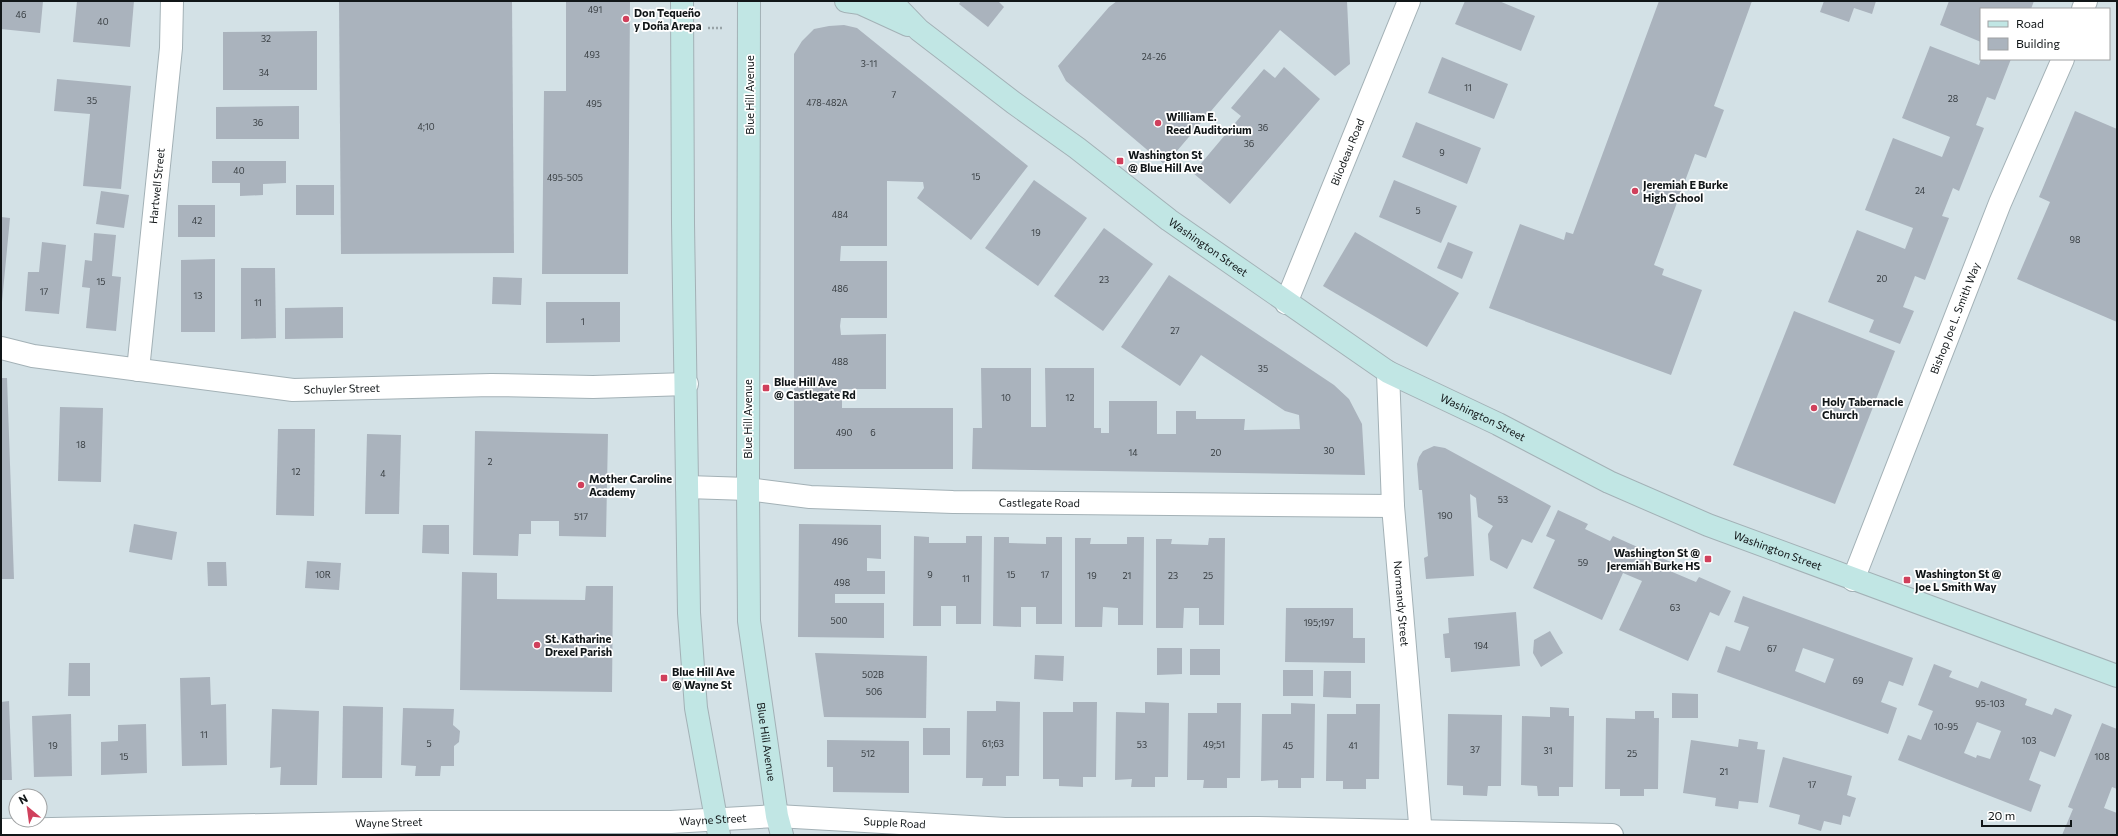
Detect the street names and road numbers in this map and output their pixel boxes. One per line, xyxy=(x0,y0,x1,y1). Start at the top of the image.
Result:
street label: Blue Hill Avenue xyxy=(743,55,756,135)
street label: Bilodeau Road xyxy=(1328,116,1366,187)
street label: Hartwell Street xyxy=(146,147,167,224)
street label: Washington Street xyxy=(1166,215,1251,279)
street label: Bishop Joe L. Smith Way xyxy=(1927,260,1982,376)
street label: Blue Hill Avenue xyxy=(741,379,754,459)
street label: Schuyler Street xyxy=(303,381,381,396)
street label: Washington Street xyxy=(1438,391,1528,443)
street label: Castlegate Road xyxy=(999,495,1080,509)
street label: Washington Street xyxy=(1732,528,1824,573)
street label: Normandy Street xyxy=(1392,560,1412,648)
street label: Blue Hill Avenue xyxy=(755,701,779,782)
street label: Wayne Street xyxy=(679,811,747,828)
street label: Supple Road xyxy=(863,814,926,830)
street label: Wayne Street xyxy=(355,815,423,829)

